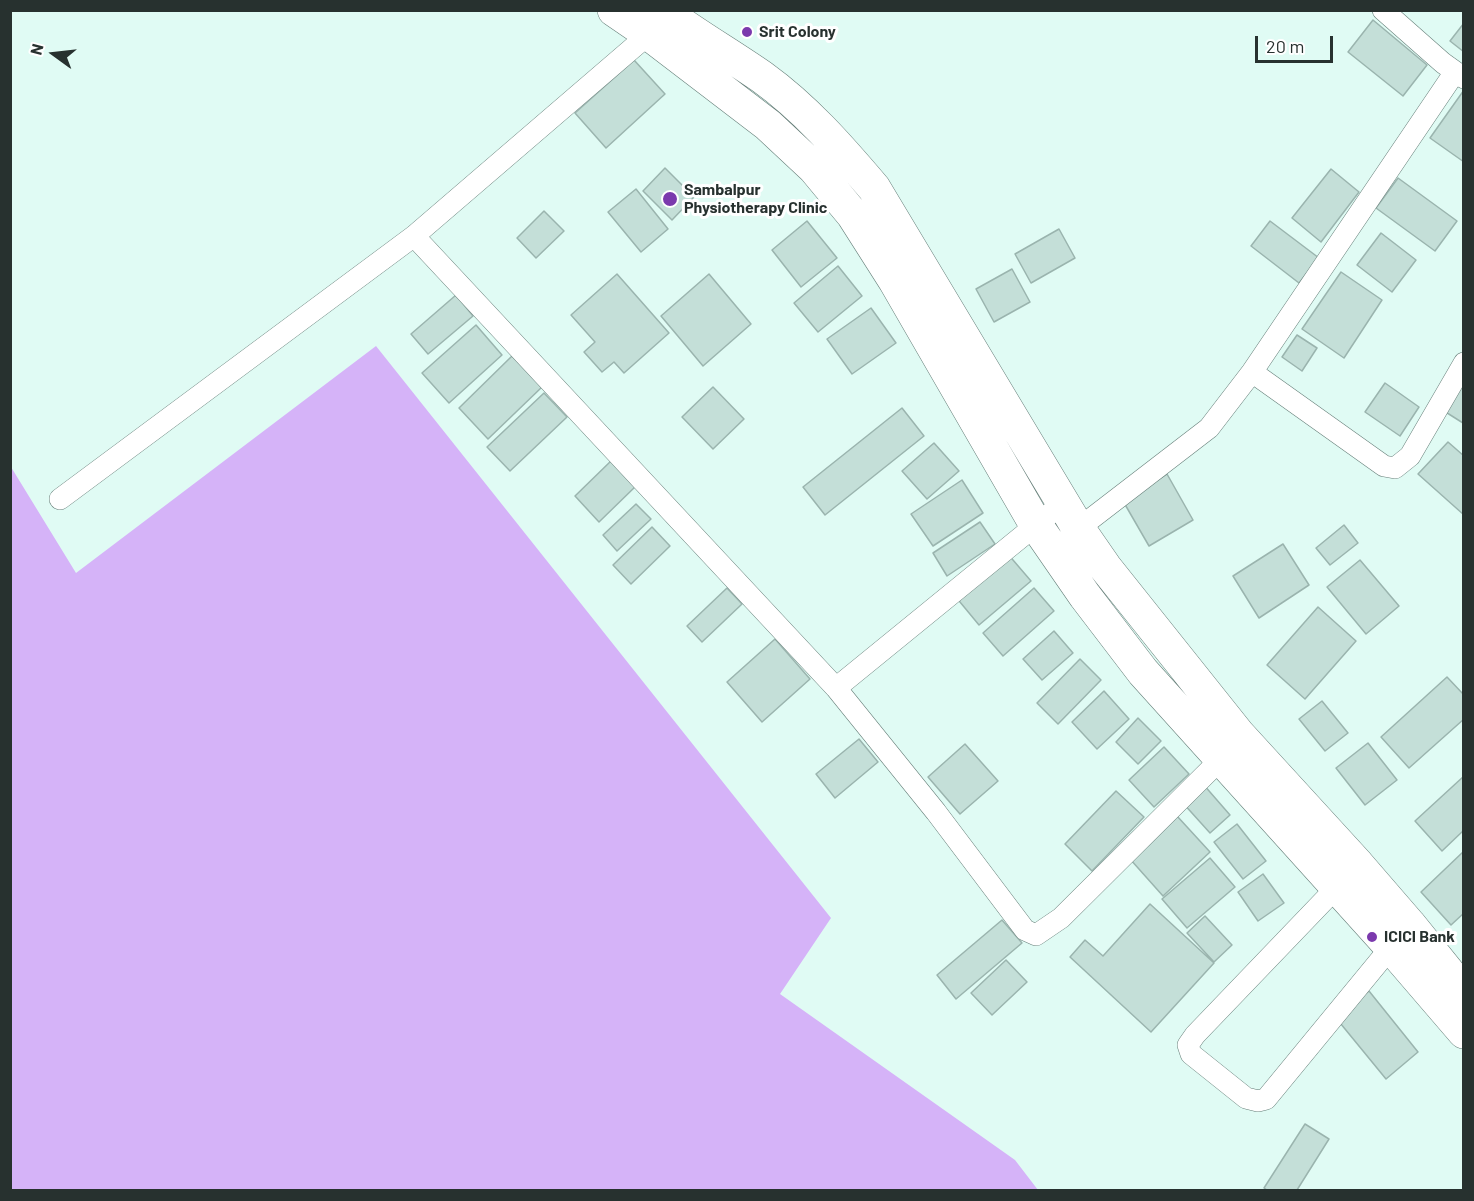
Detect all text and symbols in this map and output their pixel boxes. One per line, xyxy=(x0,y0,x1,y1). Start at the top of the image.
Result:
place label: Srit Colony xyxy=(759,22,836,42)
north arrow xyxy=(24,24,84,84)
scale bar xyxy=(1258,24,1336,62)
marker: Srit Colony xyxy=(740,25,754,39)
text: 20 m xyxy=(1266,35,1304,57)
text: N xyxy=(26,42,47,57)
place label: Sambalpur Physiotherapy Clinic xyxy=(684,180,827,218)
marker: Sambalpur Physiotherapy Clinic xyxy=(661,190,679,208)
place label: ICICI Bank xyxy=(1384,927,1455,947)
marker: ICICI Bank xyxy=(1365,930,1379,944)

